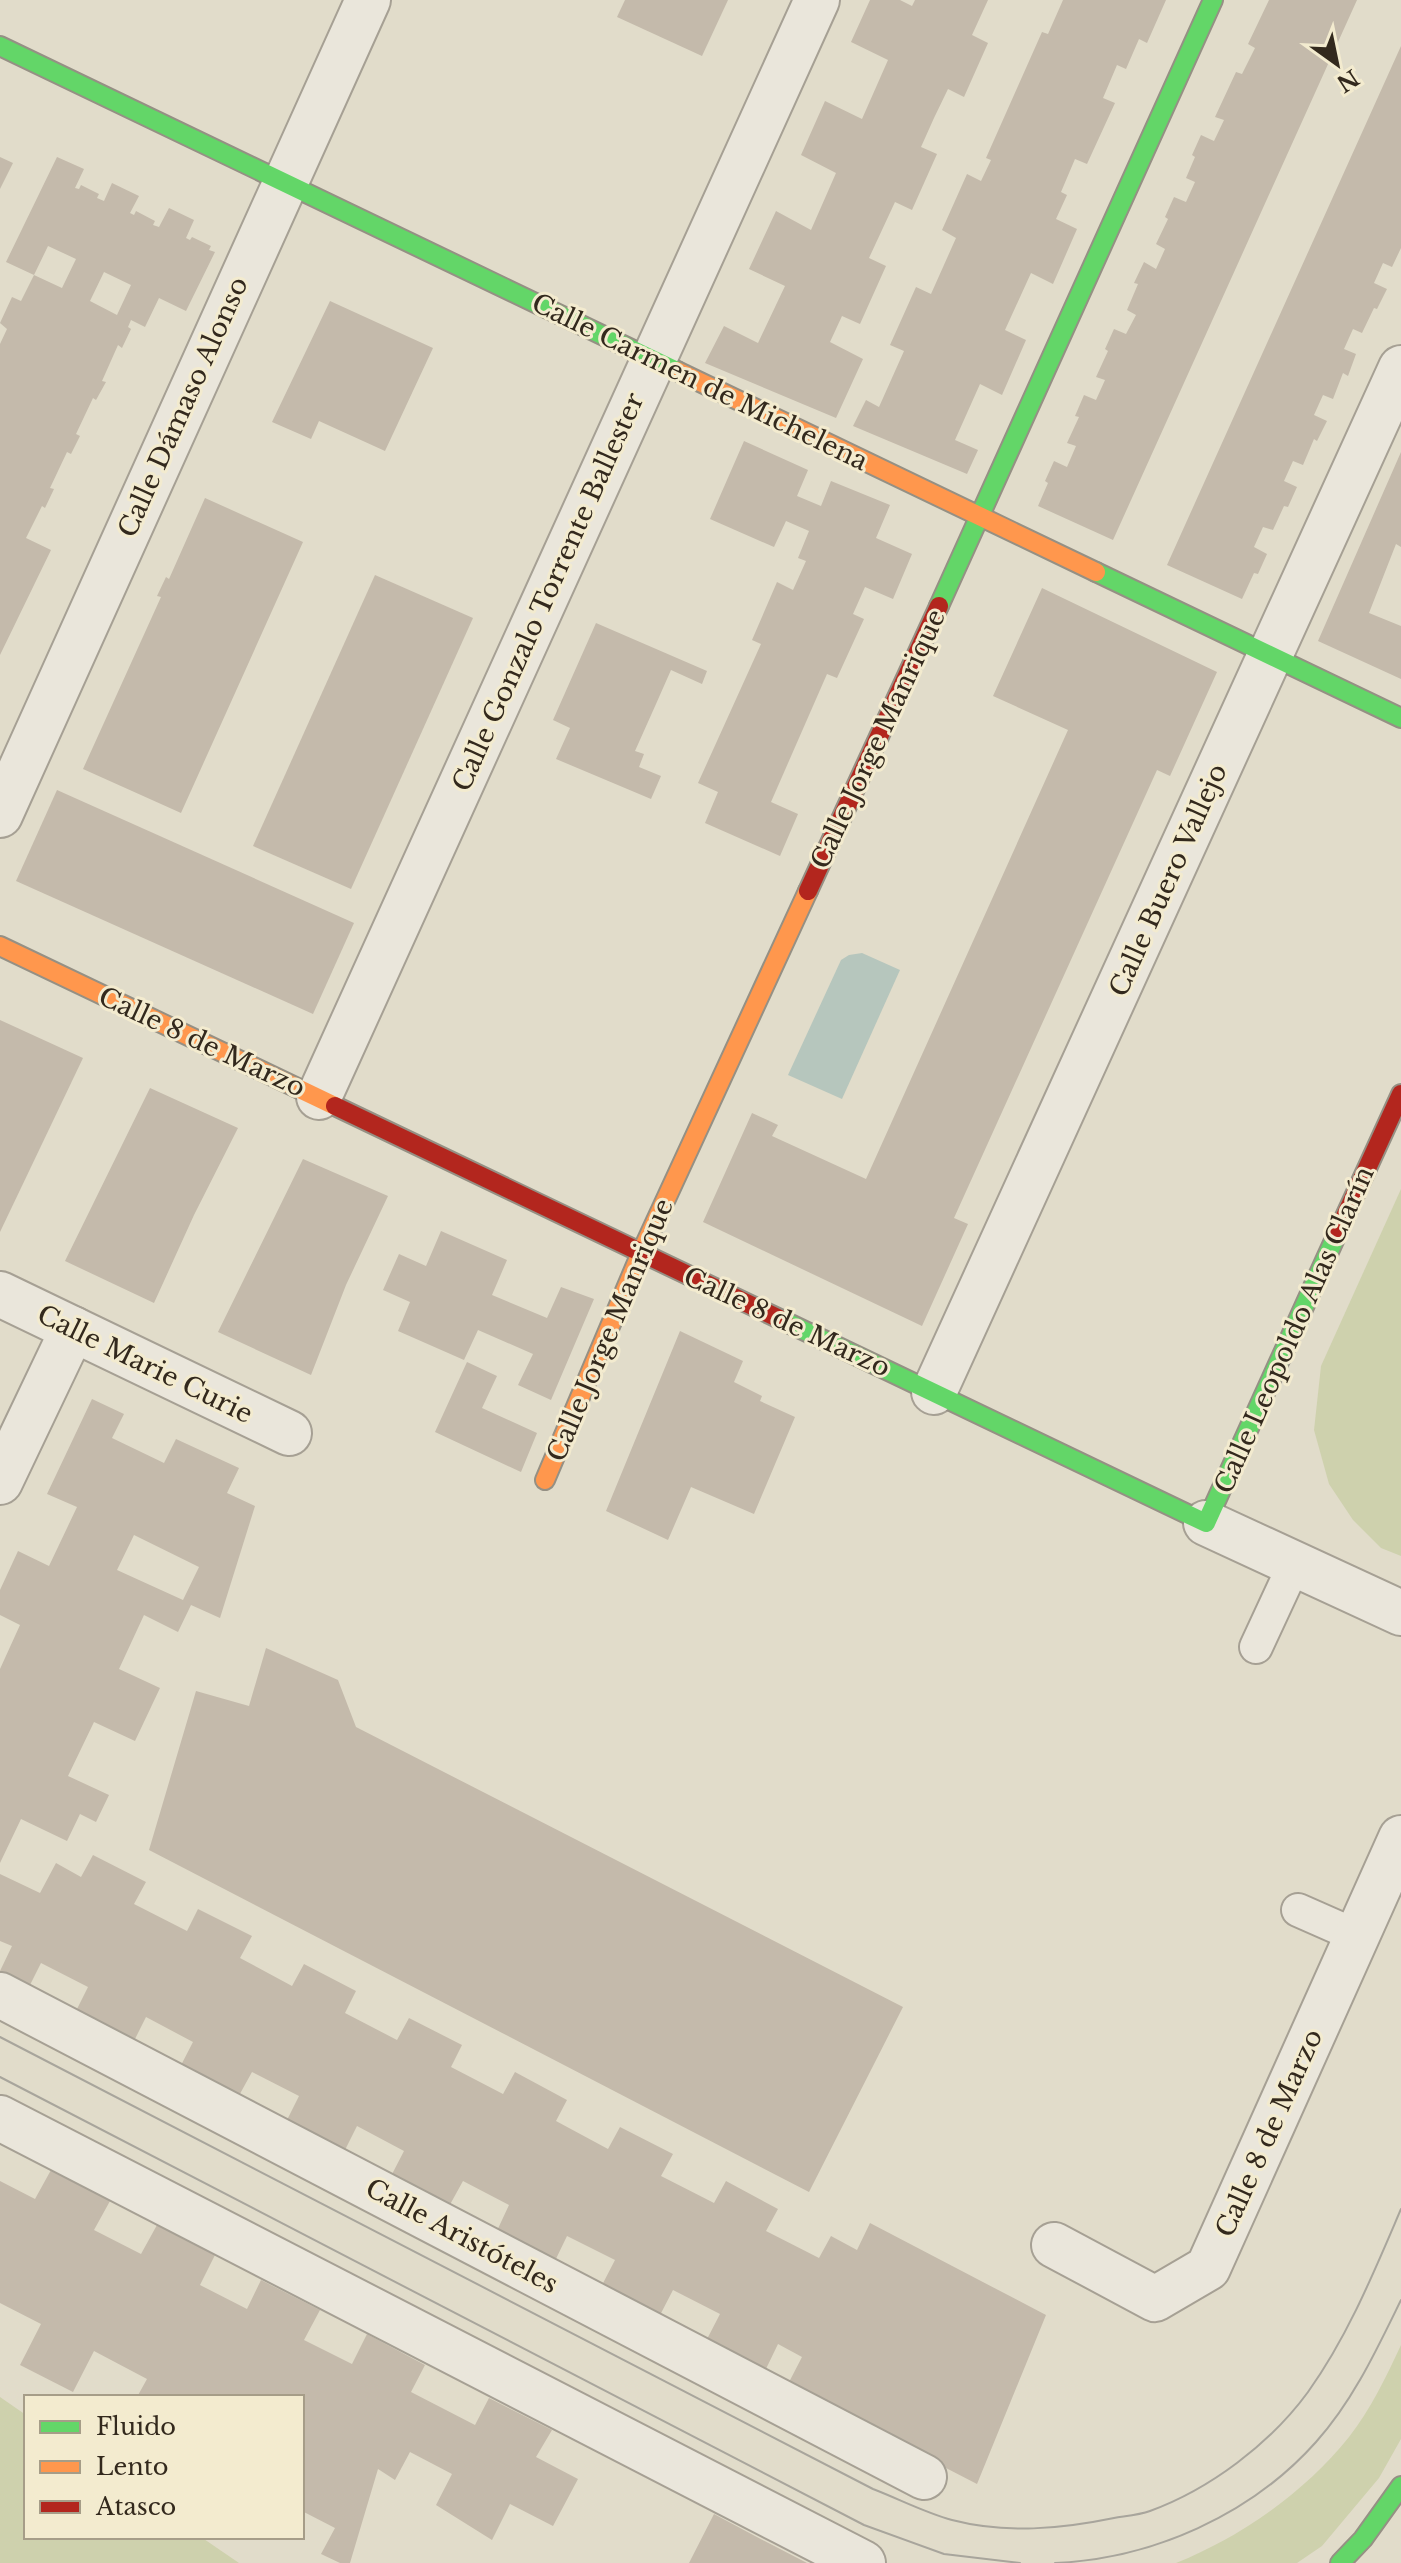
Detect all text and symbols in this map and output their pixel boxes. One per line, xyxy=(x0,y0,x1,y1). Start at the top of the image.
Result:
north arrow xyxy=(1297,24,1377,104)
text: N xyxy=(1331,63,1364,97)
street label: Calle Dámaso Alonso xyxy=(111,272,255,542)
street label: Calle Carmen de Michelena xyxy=(527,287,874,478)
street label: Calle Gonzalo Torrente Ballester xyxy=(445,387,651,796)
street label: Calle Jorge Manrique xyxy=(804,604,952,874)
street label: Calle Buero Vallejo xyxy=(1102,759,1234,1001)
street label: Calle 8 de Marzo xyxy=(94,980,310,1104)
street label: Calle Leopoldo Alas Clarín xyxy=(1207,1161,1381,1498)
street label: Calle Jorge Manrique xyxy=(540,1194,680,1466)
street label: Calle 8 de Marzo xyxy=(679,1260,895,1384)
street label: Calle Marie Curie xyxy=(32,1298,258,1430)
street label: Calle 8 de Marzo xyxy=(1209,2024,1329,2242)
street label: Calle Aristóteles xyxy=(360,2172,564,2300)
legend xyxy=(24,2395,304,2539)
text: Fluido xyxy=(96,2412,176,2441)
text: Lento xyxy=(96,2452,169,2481)
text: Atasco xyxy=(95,2492,176,2521)

